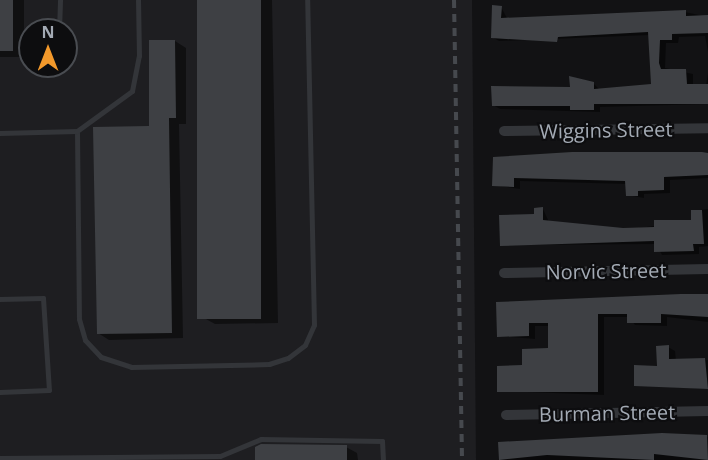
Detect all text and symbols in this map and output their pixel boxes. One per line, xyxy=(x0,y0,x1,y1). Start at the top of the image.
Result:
north arrow xyxy=(18,18,78,78)
text: N xyxy=(41,21,55,43)
street label: Wiggins Street xyxy=(539,117,673,143)
street label: Norvic Street xyxy=(545,258,667,284)
street label: Burman Street xyxy=(539,400,675,426)

